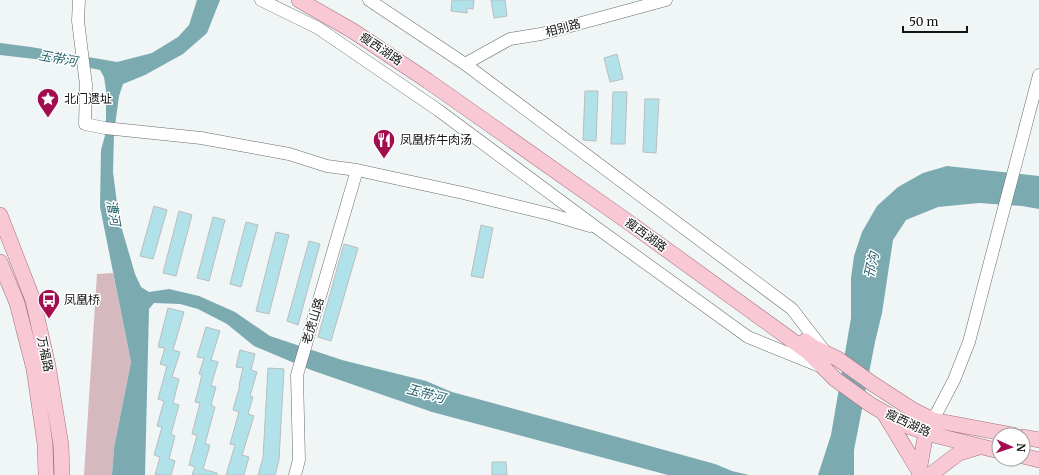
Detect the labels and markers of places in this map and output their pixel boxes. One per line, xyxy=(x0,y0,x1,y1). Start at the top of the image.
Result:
place icon: 北门遗址 xyxy=(35,86,61,119)
place label: 北门遗址 xyxy=(64,91,112,106)
restaurant icon: 凤凰桥牛肉汤 xyxy=(371,127,397,160)
place label: 凤凰桥牛肉汤 xyxy=(400,132,472,147)
bus stop icon: 凤凰桥 xyxy=(36,287,62,320)
place label: 凤凰桥 xyxy=(64,292,100,307)

